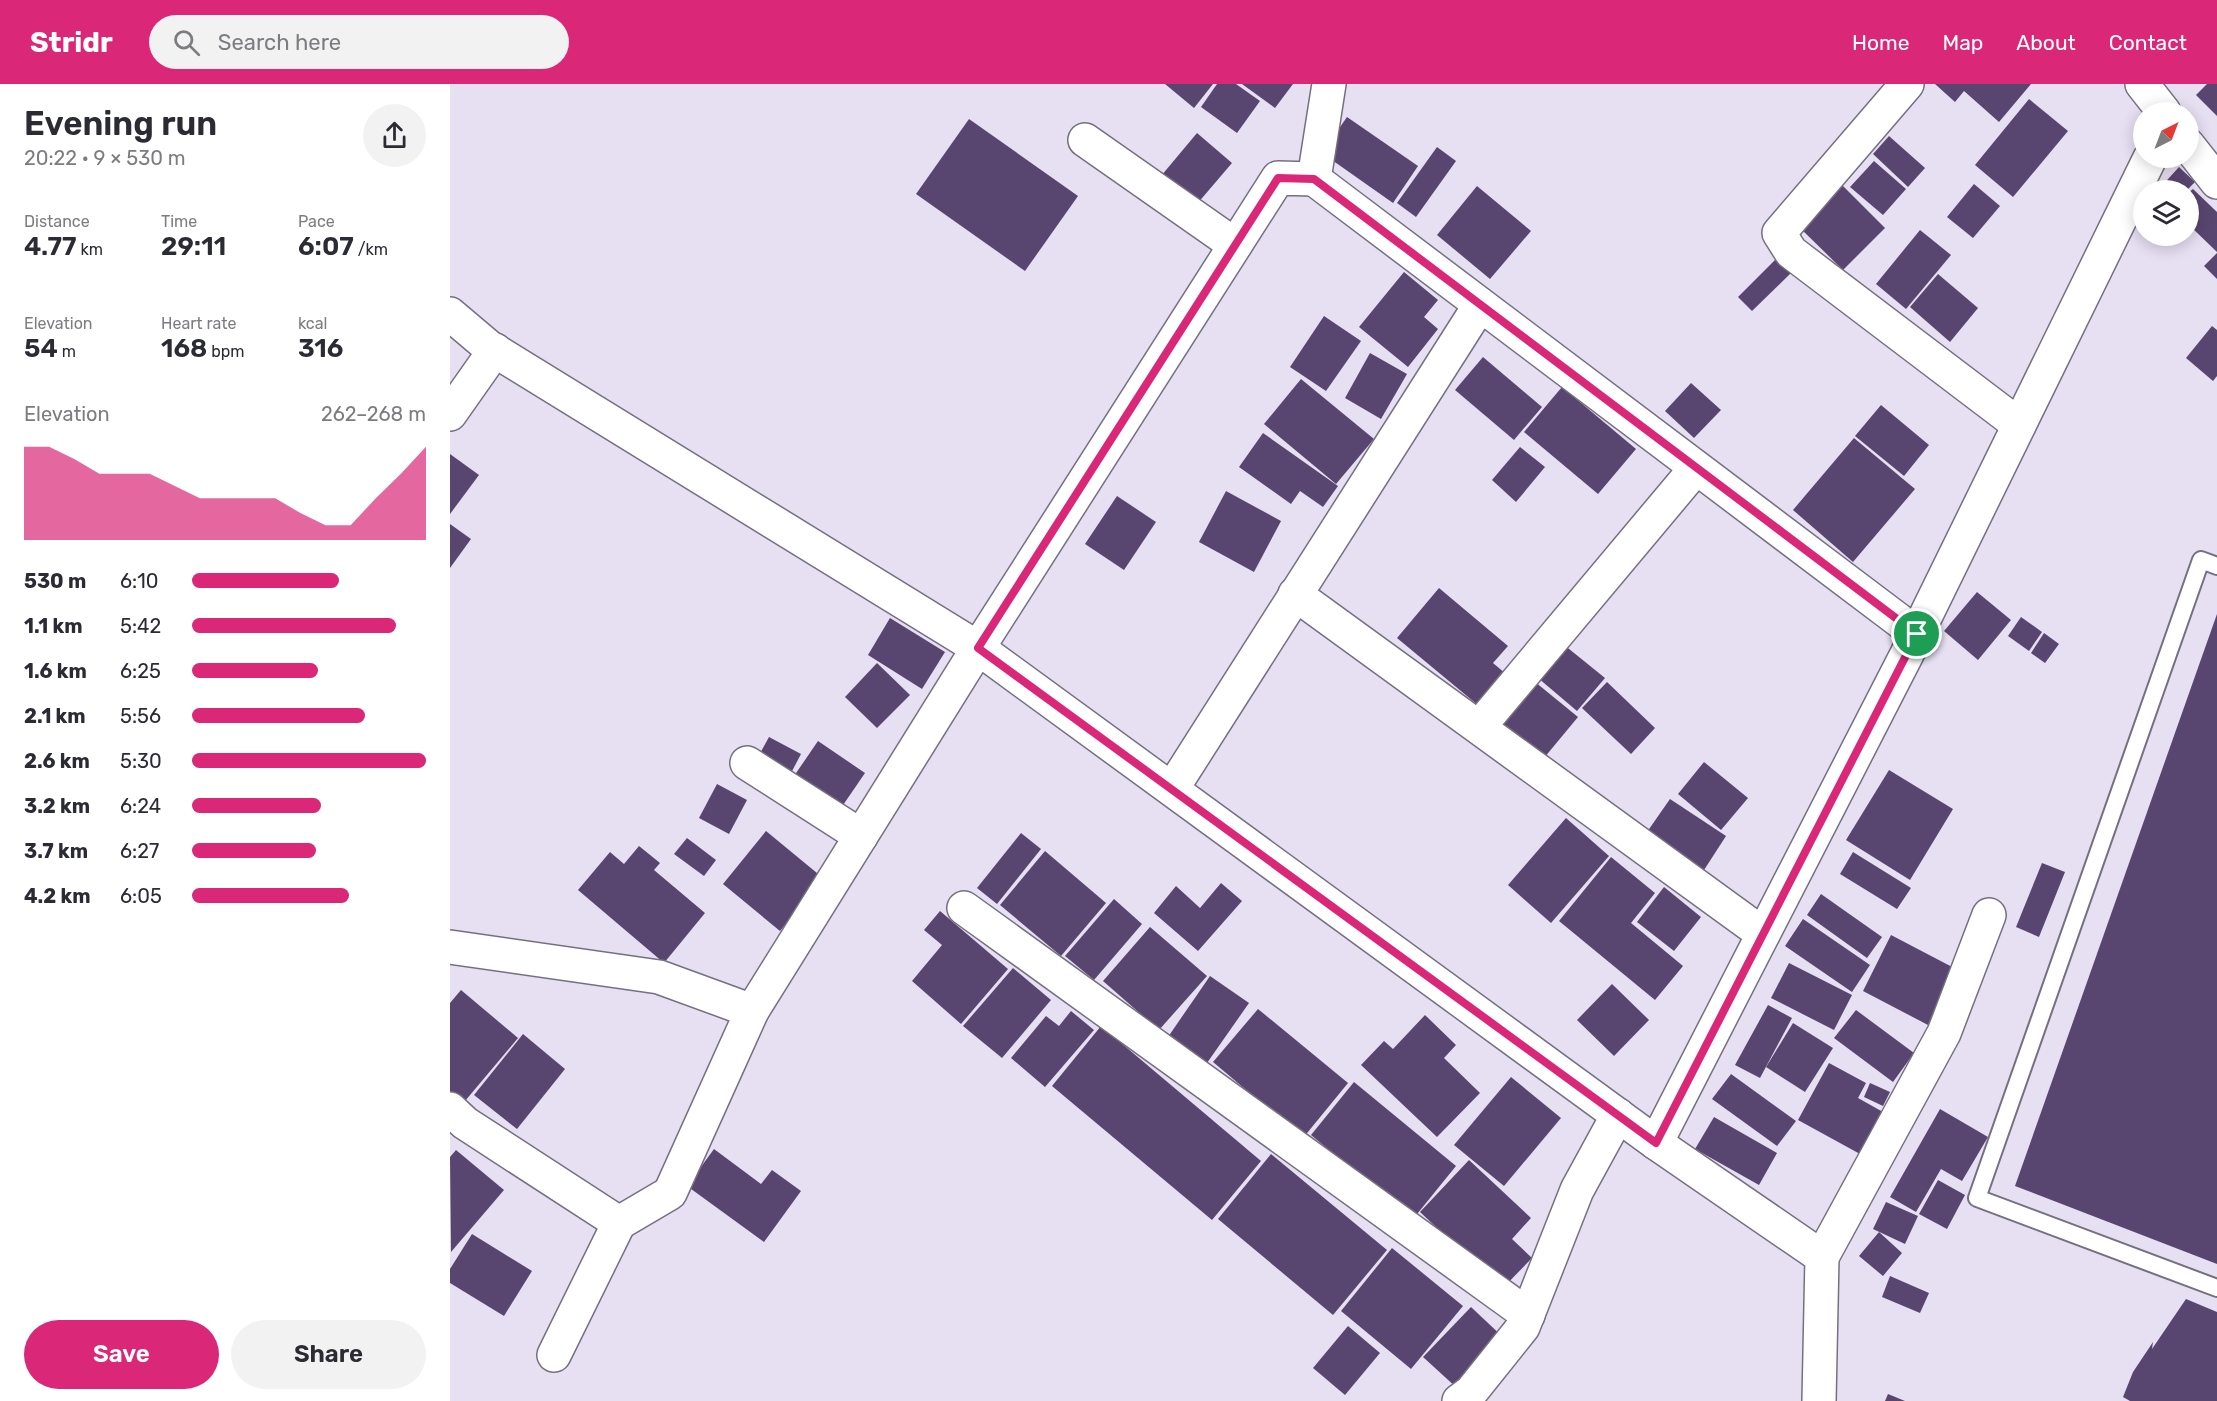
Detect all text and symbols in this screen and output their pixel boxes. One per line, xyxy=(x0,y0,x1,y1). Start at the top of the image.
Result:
search box xyxy=(149,15,569,69)
text: Stridr xyxy=(30,26,113,59)
icon: search xyxy=(170,26,203,59)
text: Search here xyxy=(218,29,341,56)
text: Home xyxy=(1852,30,1909,55)
text: Map xyxy=(1942,30,1983,55)
text: About xyxy=(2016,30,2076,55)
text: Contact xyxy=(2109,30,2187,55)
north arrow xyxy=(2133,102,2199,168)
map controls xyxy=(2133,102,2199,246)
text: Evening run xyxy=(24,104,217,143)
button: share xyxy=(363,104,426,167)
text: 20:22 · 9 × 530 m xyxy=(24,146,186,170)
button: layers xyxy=(2133,180,2199,246)
text: Distance xyxy=(24,212,90,231)
text: Time xyxy=(161,212,197,231)
text: Pace xyxy=(298,212,335,231)
text: 4.77 xyxy=(24,231,77,262)
text: 29:11 xyxy=(161,231,226,262)
text: 6:07 xyxy=(298,231,354,262)
text: km xyxy=(77,240,103,259)
text: /km xyxy=(354,240,388,259)
text: Elevation xyxy=(24,314,93,333)
text: Heart rate xyxy=(161,314,236,333)
text: kcal xyxy=(298,314,327,333)
text: 54 xyxy=(24,333,58,364)
text: 168 xyxy=(161,333,207,364)
text: 316 xyxy=(298,333,343,364)
text: m xyxy=(58,342,76,361)
text: bpm xyxy=(207,342,245,361)
text: Elevation xyxy=(24,402,110,426)
text: 262–268 m xyxy=(321,402,426,426)
text: 530 m xyxy=(24,569,86,593)
text: 6:10 xyxy=(120,569,158,593)
pin xyxy=(1891,608,1942,659)
text: 1.1 km xyxy=(24,614,83,638)
text: 5:42 xyxy=(120,614,161,638)
icon: arrive xyxy=(1900,617,1933,650)
text: 1.6 km xyxy=(24,659,87,683)
text: 6:25 xyxy=(120,659,161,683)
text: 2.1 km xyxy=(24,704,86,728)
text: 5:56 xyxy=(120,704,161,728)
text: 2.6 km xyxy=(24,749,90,773)
text: 5:30 xyxy=(120,749,162,773)
text: 3.2 km xyxy=(24,794,90,818)
text: 6:24 xyxy=(120,794,161,818)
text: 3.7 km xyxy=(24,839,88,863)
text: 6:27 xyxy=(120,839,159,863)
text: 4.2 km xyxy=(24,884,90,908)
text: 6:05 xyxy=(120,884,162,908)
button: Save xyxy=(24,1320,219,1389)
button: Share xyxy=(231,1320,426,1389)

